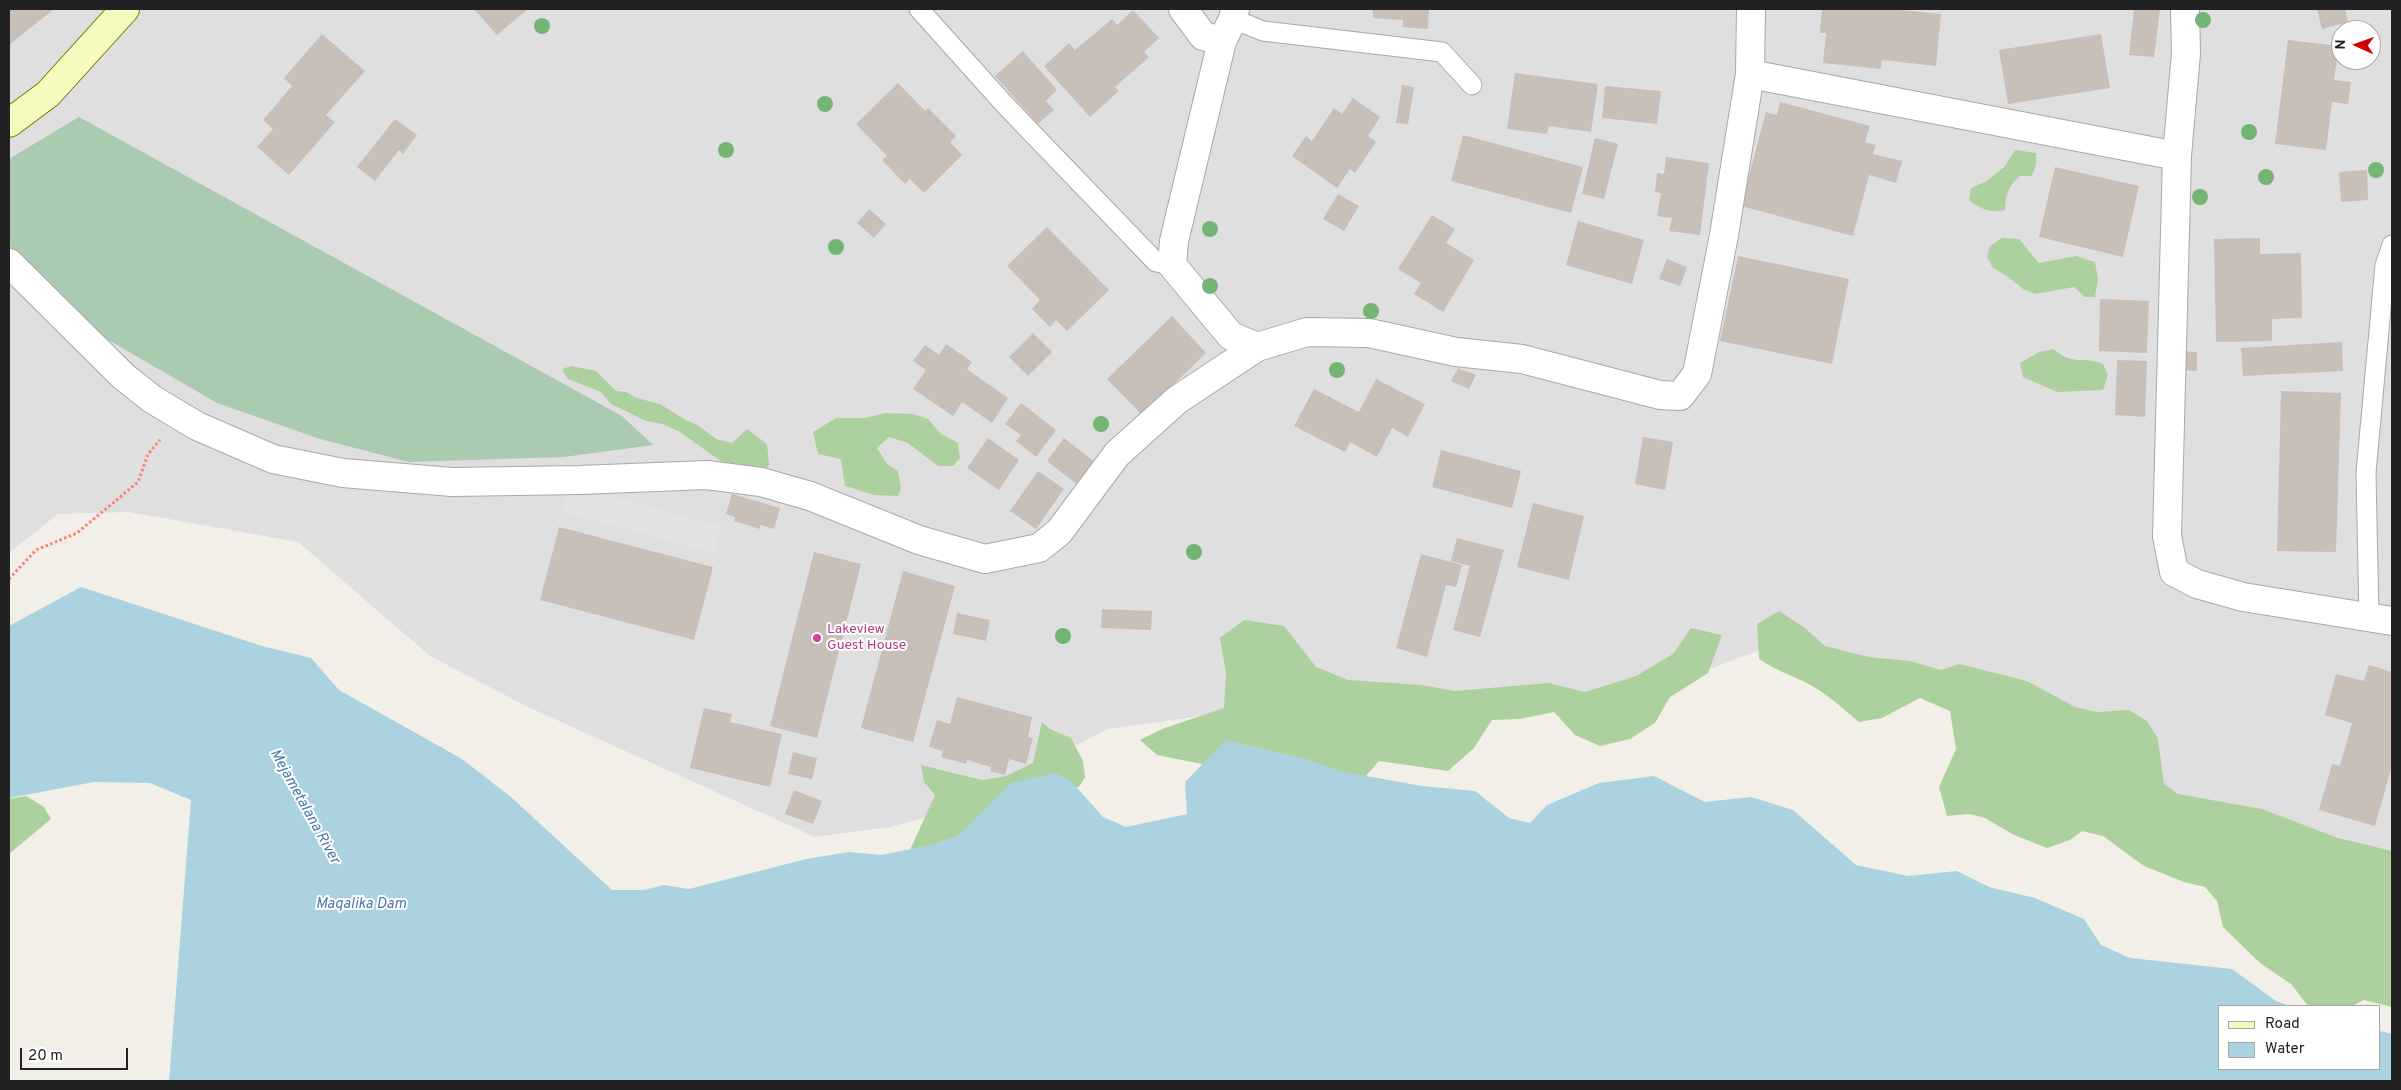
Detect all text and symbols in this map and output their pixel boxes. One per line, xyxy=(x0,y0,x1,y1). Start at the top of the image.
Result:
north arrow xyxy=(2331,20,2381,70)
text: N xyxy=(2333,39,2350,50)
place label: Lakeview Guest House xyxy=(827,622,906,654)
marker: Lakeview Guest House xyxy=(811,632,823,644)
water label: Mejametalana River xyxy=(265,746,343,868)
water label: Maqalika Dam xyxy=(316,896,406,914)
legend xyxy=(2218,1005,2381,1070)
text: Road xyxy=(2265,1015,2300,1034)
scale bar xyxy=(22,1038,130,1070)
text: Water xyxy=(2265,1040,2304,1059)
text: 20 m xyxy=(28,1047,63,1066)

